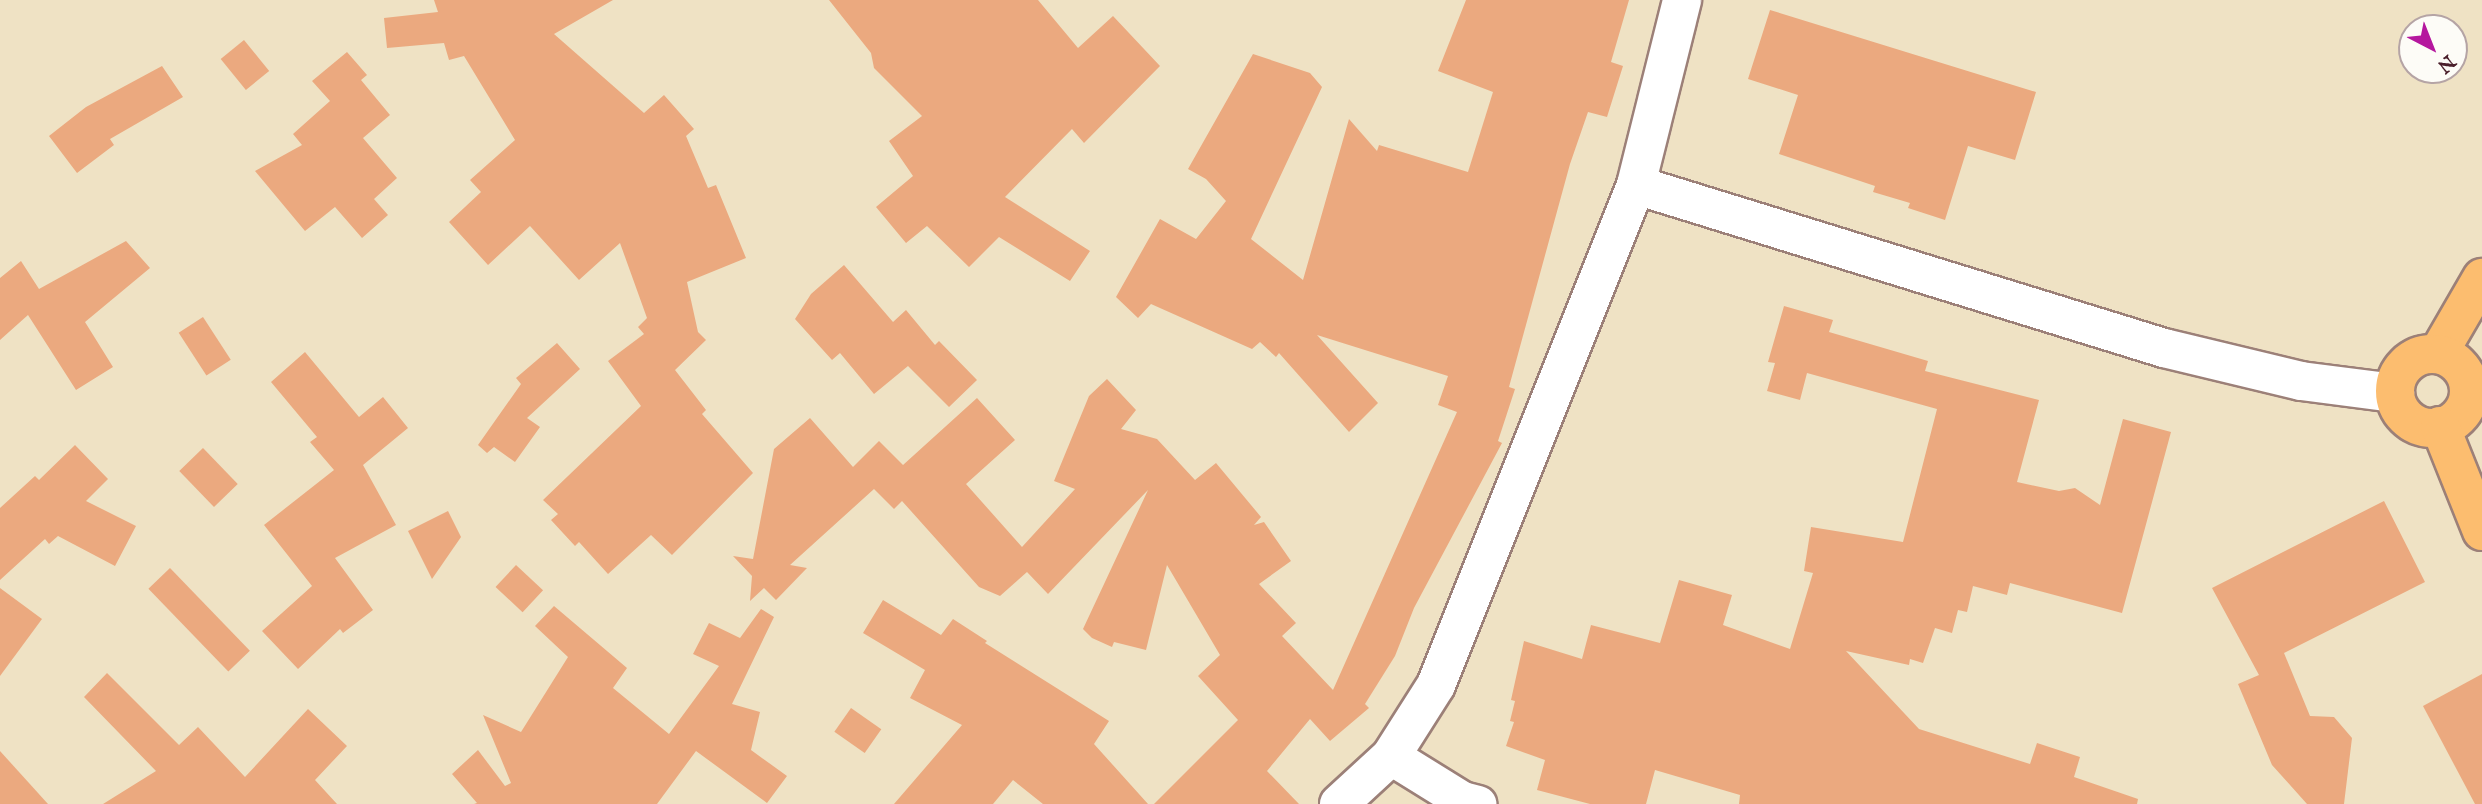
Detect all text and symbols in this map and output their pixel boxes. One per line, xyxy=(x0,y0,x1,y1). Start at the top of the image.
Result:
north arrow xyxy=(2398,14,2468,84)
text: N xyxy=(2432,49,2460,78)

